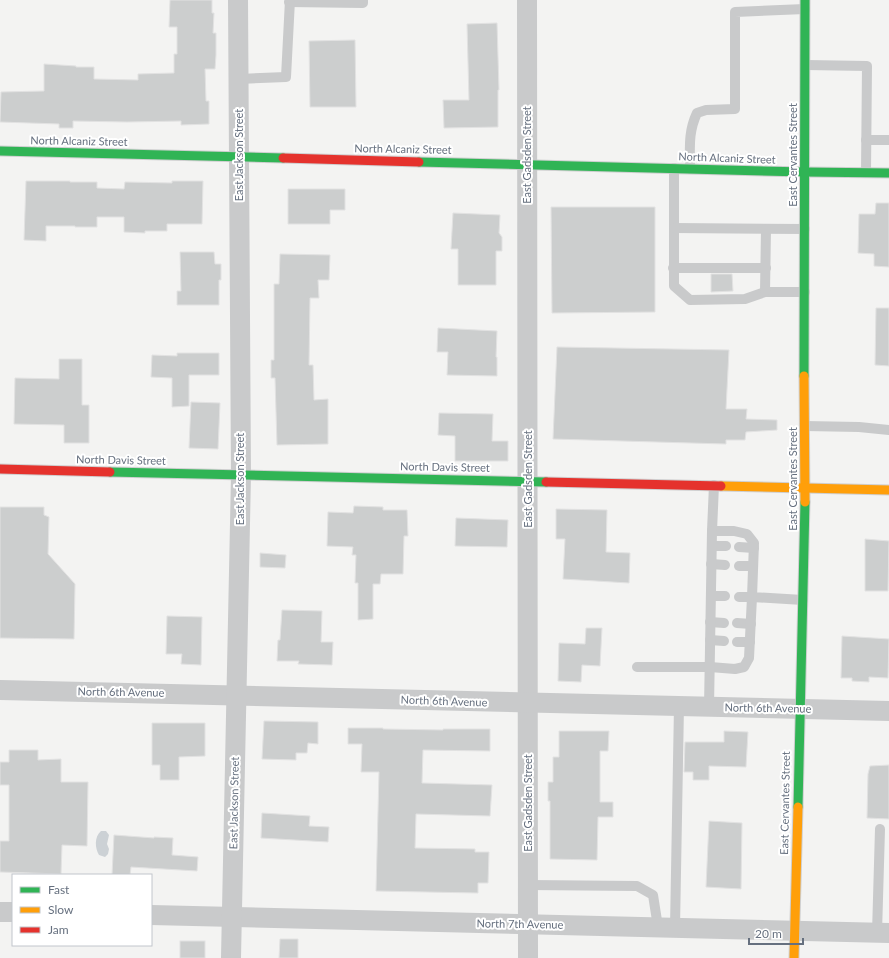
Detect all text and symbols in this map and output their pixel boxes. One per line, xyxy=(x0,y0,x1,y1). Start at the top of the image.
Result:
street label: East Cervantes Street xyxy=(786,103,799,207)
street label: East Gadsden Street xyxy=(520,106,533,204)
street label: East Jackson Street xyxy=(232,109,245,201)
street label: North Alcaniz Street xyxy=(30,133,128,148)
street label: North Alcaniz Street xyxy=(354,141,452,156)
street label: North Alcaniz Street xyxy=(678,149,776,166)
street label: East Cervantes Street xyxy=(786,427,799,531)
street label: East Gadsden Street xyxy=(521,430,534,528)
street label: East Jackson Street xyxy=(233,433,246,525)
street label: North Davis Street xyxy=(76,452,166,467)
street label: North Davis Street xyxy=(400,459,490,474)
street label: North 6th Avenue xyxy=(78,684,165,699)
street label: North 6th Avenue xyxy=(400,692,488,709)
street label: North 6th Avenue xyxy=(725,700,812,715)
street label: East Cervantes Street xyxy=(777,751,792,855)
street label: East Gadsden Street xyxy=(521,754,534,852)
street label: East Jackson Street xyxy=(226,757,241,849)
legend xyxy=(12,874,152,946)
text: Fast xyxy=(48,882,70,897)
text: Slow xyxy=(48,902,74,917)
street label: North 7th Avenue xyxy=(477,916,564,931)
scale bar xyxy=(749,920,803,946)
text: Jam xyxy=(48,922,69,937)
text: 20 m xyxy=(755,926,782,941)

